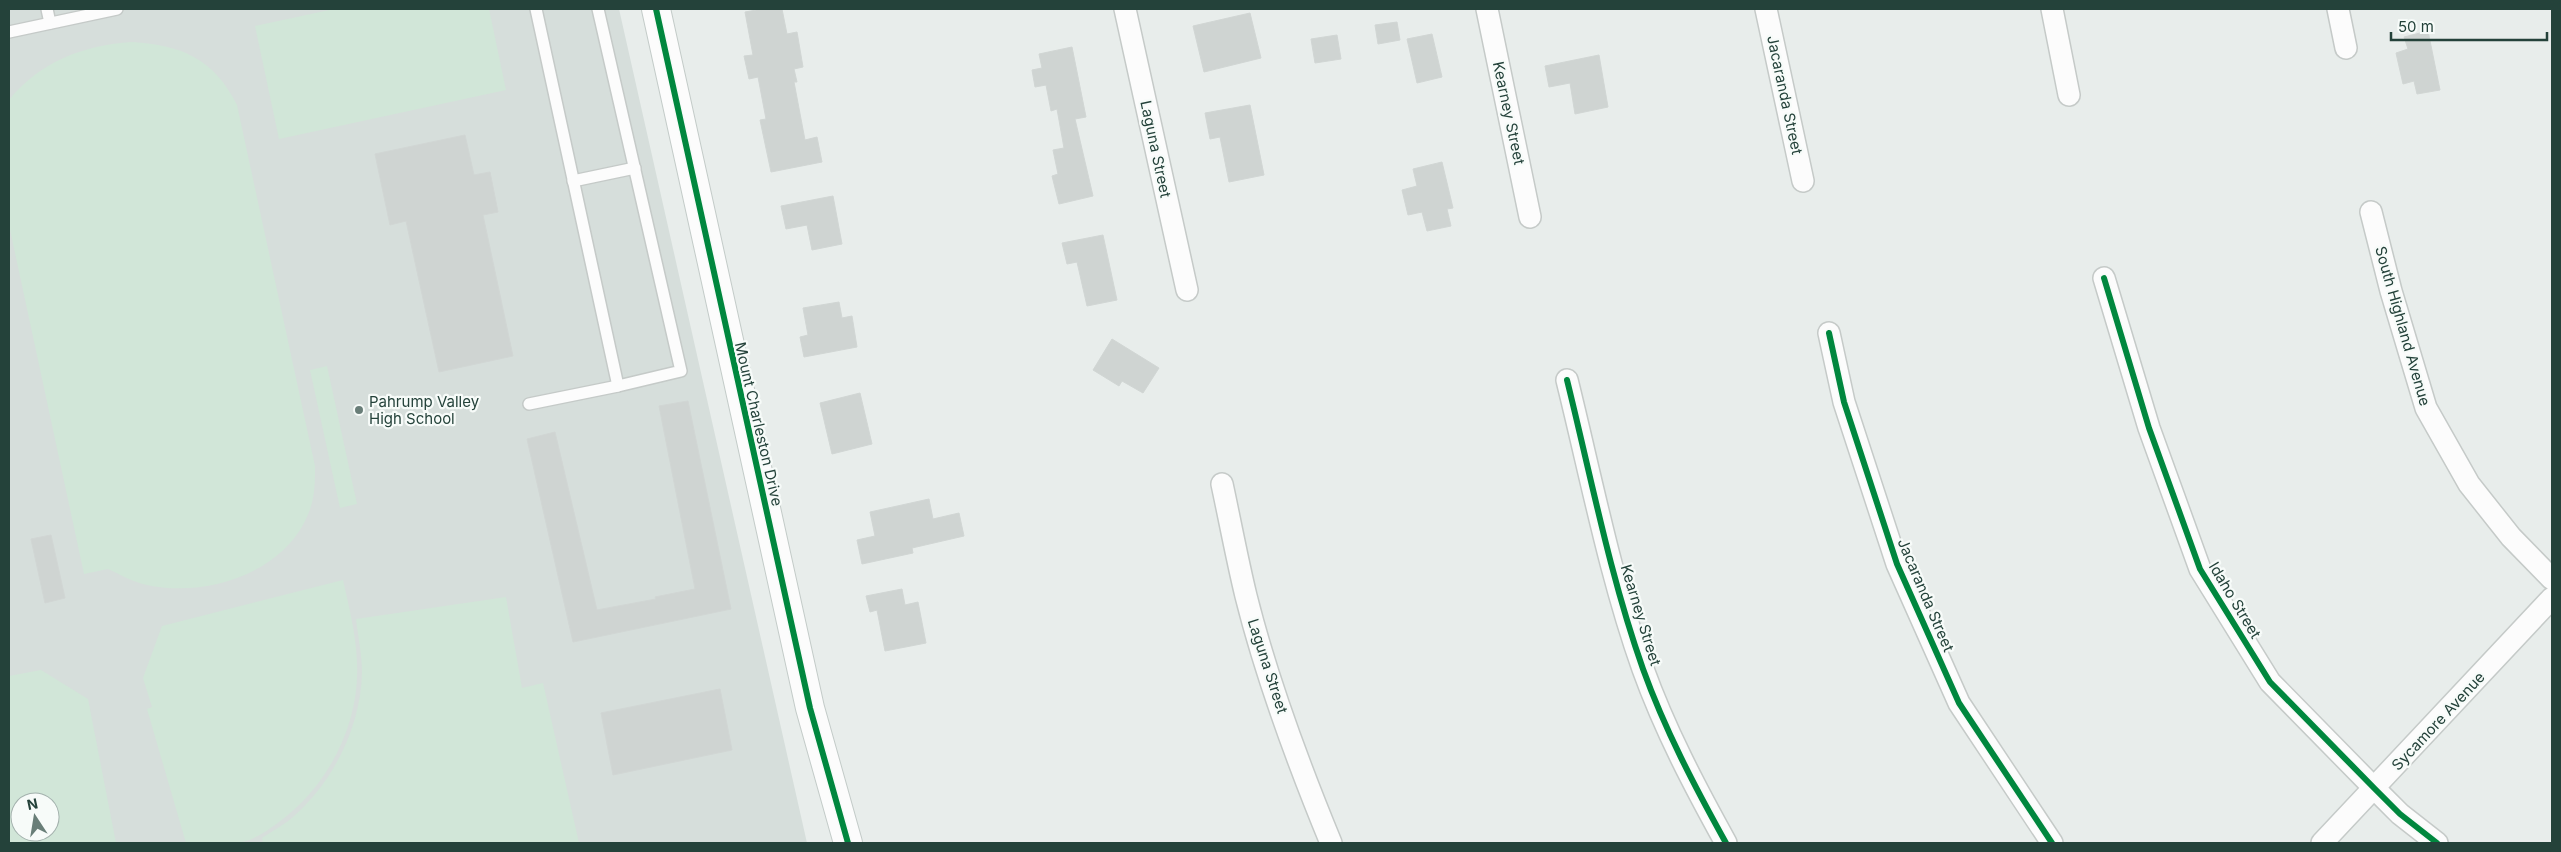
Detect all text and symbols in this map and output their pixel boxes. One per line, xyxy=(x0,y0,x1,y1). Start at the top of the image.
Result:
scale bar xyxy=(2391,10,2547,42)
text: 50 m xyxy=(2398,17,2434,36)
street label: Jacaranda Street xyxy=(1763,34,1807,156)
street label: Kearney Street xyxy=(1489,60,1529,166)
street label: Laguna Street xyxy=(1136,99,1176,199)
street label: South Highland Avenue xyxy=(2371,244,2435,408)
street label: Mount Charleston Drive xyxy=(731,340,787,508)
place label: Pahrump Valley High School xyxy=(369,392,480,428)
marker: Pahrump Valley High School xyxy=(353,404,365,416)
street label: Jacaranda Street xyxy=(1894,535,1958,655)
street label: Idaho Street xyxy=(2205,558,2265,642)
street label: Kearney Street xyxy=(1617,562,1665,668)
street label: Laguna Street xyxy=(1244,616,1292,716)
street label: Sycamore Avenue xyxy=(2387,668,2489,774)
north arrow xyxy=(10,792,60,842)
text: N xyxy=(25,794,39,813)

